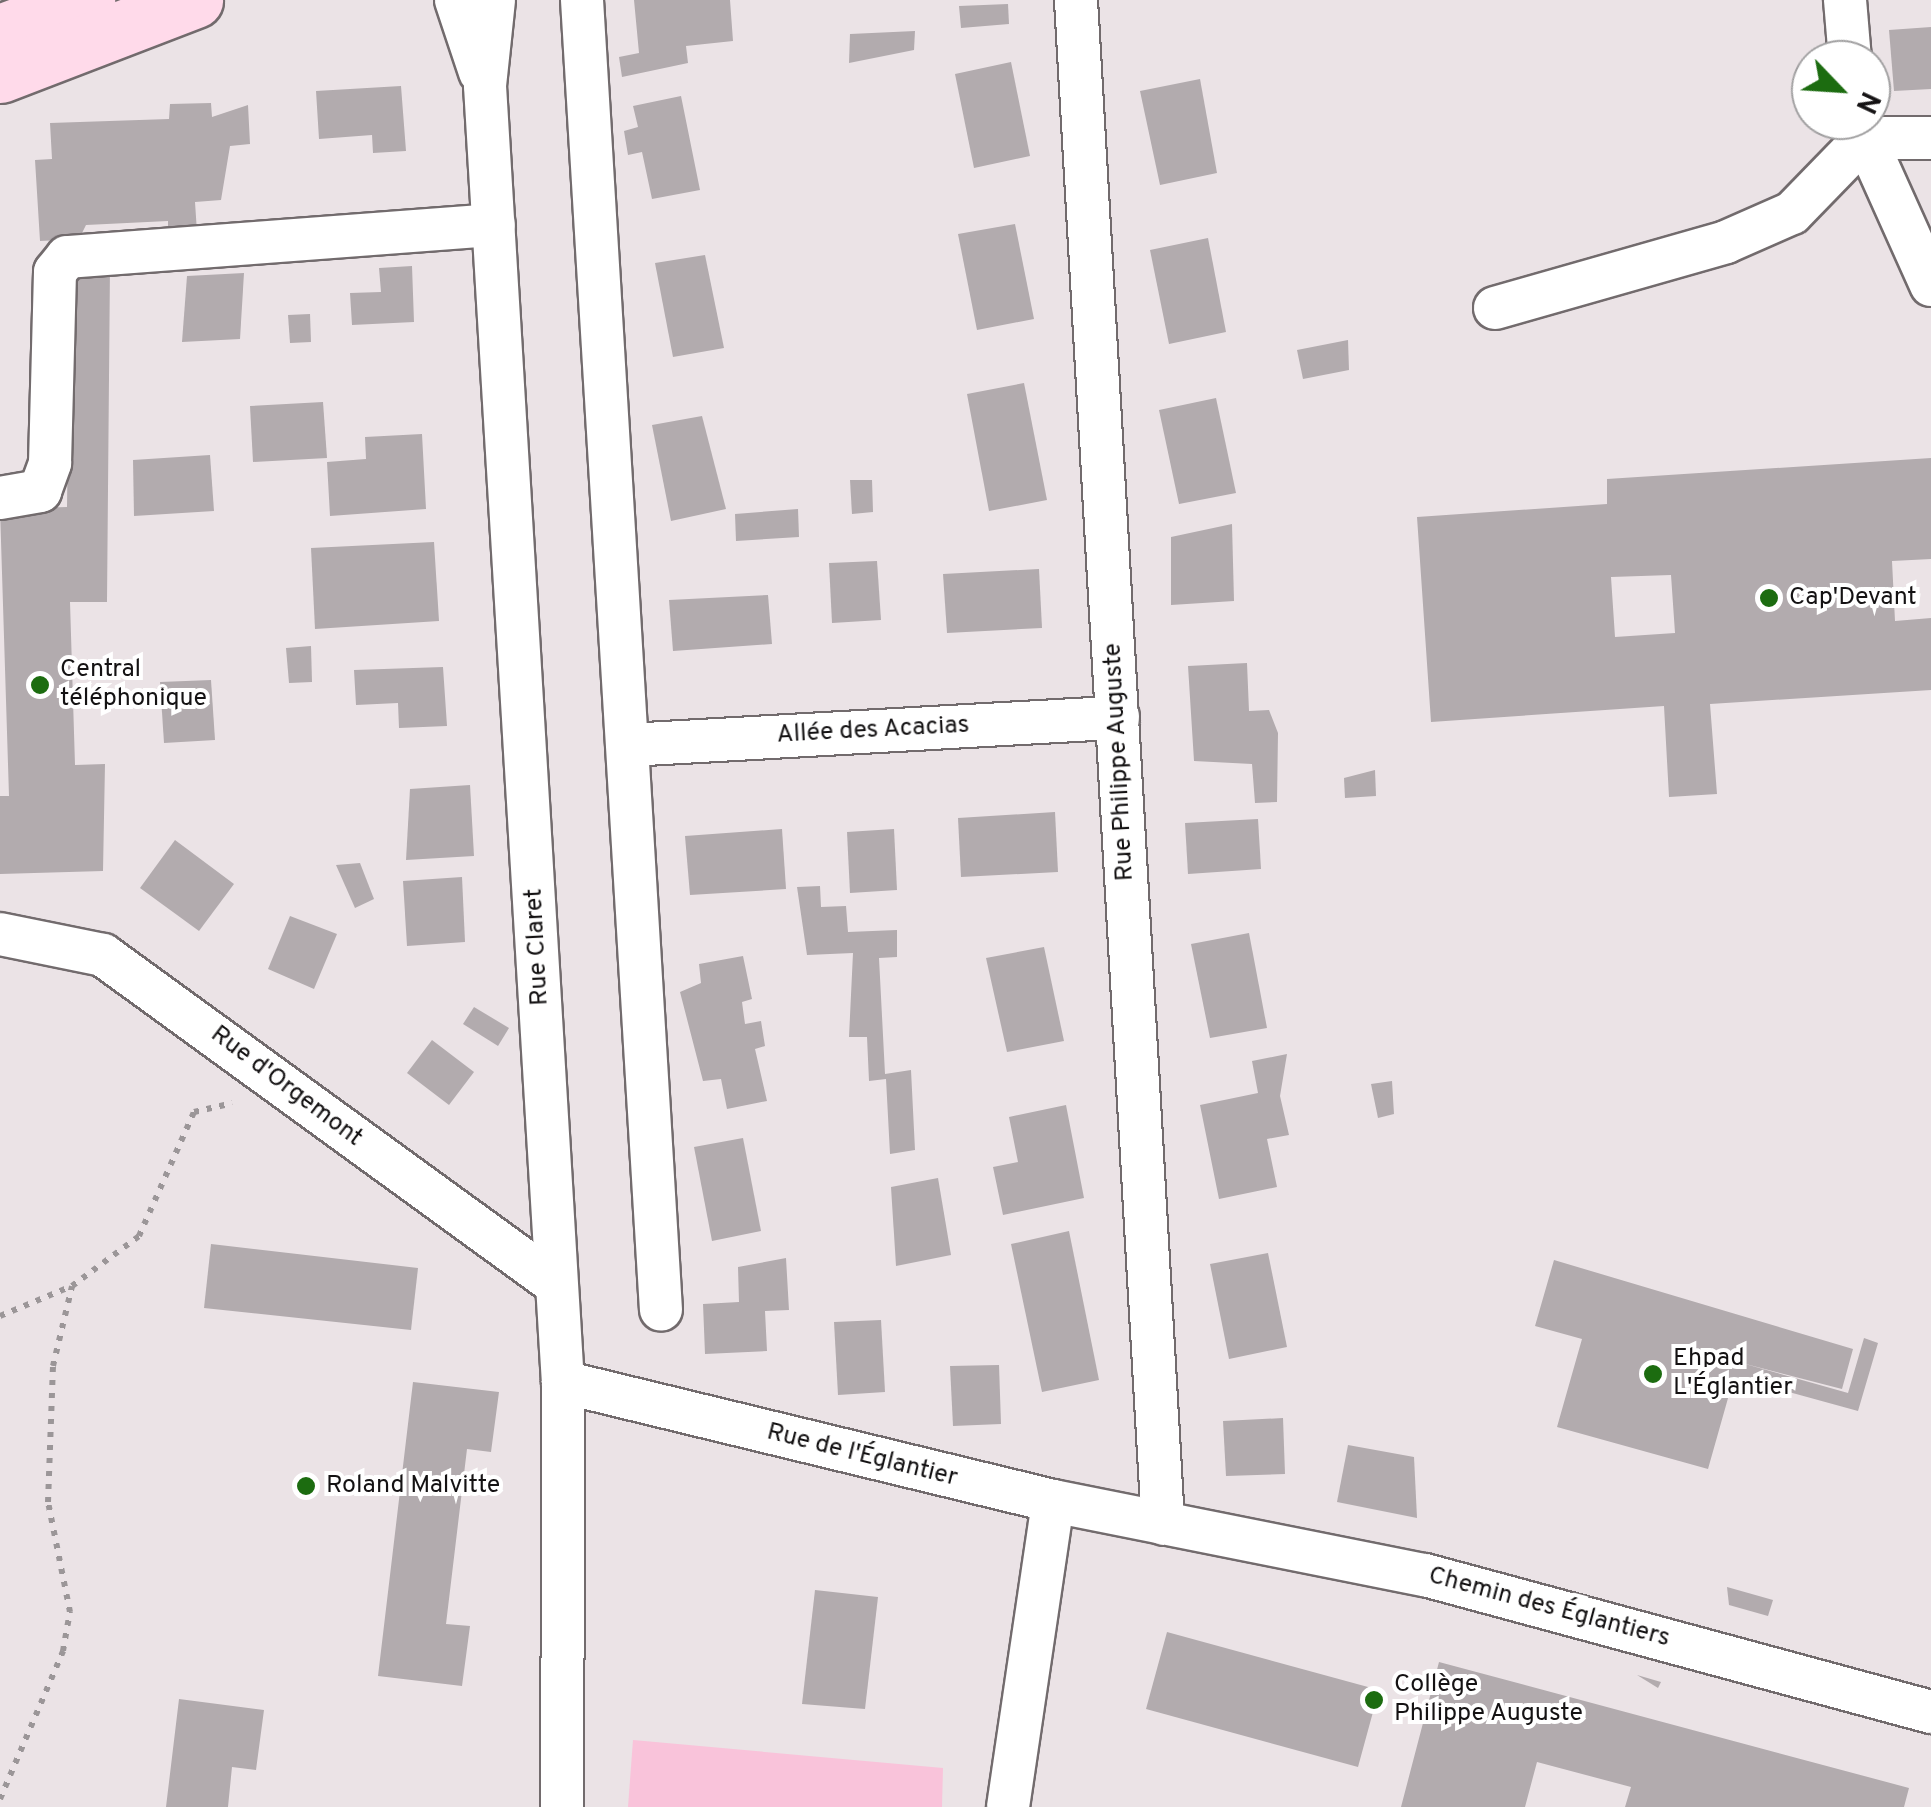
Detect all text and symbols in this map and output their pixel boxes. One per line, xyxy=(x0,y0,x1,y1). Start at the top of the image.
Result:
north arrow xyxy=(1791,40,1891,140)
text: N xyxy=(1846,85,1887,119)
place label: Cap'Devant xyxy=(1789,583,1917,613)
marker: Cap'Devant xyxy=(1758,587,1780,609)
street label: Rue Philippe Auguste xyxy=(1099,642,1141,882)
place label: Central téléphonique xyxy=(60,656,207,715)
marker: Central téléphonique xyxy=(29,674,51,696)
street label: Allée des Acacias xyxy=(775,711,971,751)
street label: Rue Claret xyxy=(520,888,556,1006)
street label: Rue d'Orgemont xyxy=(204,1020,368,1154)
place label: Ehpad L'Églantier xyxy=(1673,1345,1793,1404)
marker: Ehpad L'Églantier xyxy=(1642,1363,1664,1385)
street label: Rue de l'Églantier xyxy=(764,1418,960,1494)
place label: Roland Malvitte xyxy=(326,1471,500,1501)
marker: Roland Malvitte xyxy=(295,1475,317,1497)
street label: Chemin des Églantiers xyxy=(1425,1561,1673,1655)
place label: Collège Philippe Auguste xyxy=(1394,1671,1584,1730)
marker: Collège Philippe Auguste xyxy=(1363,1689,1385,1711)

